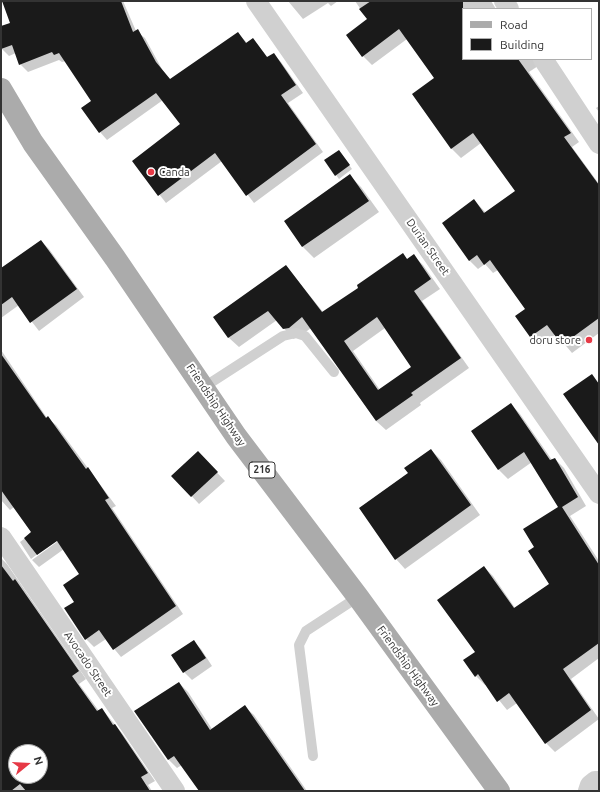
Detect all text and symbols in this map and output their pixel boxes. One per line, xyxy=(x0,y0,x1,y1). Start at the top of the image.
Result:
legend xyxy=(462,8,592,60)
text: Road xyxy=(500,18,528,31)
text: Building xyxy=(500,38,544,51)
place label: Canda xyxy=(159,165,190,179)
marker: Canda xyxy=(146,167,156,177)
street label: Durian Street xyxy=(404,216,452,278)
place label: doru store xyxy=(529,333,581,347)
marker: doru store xyxy=(584,335,594,345)
street label: Friendship Highway xyxy=(184,361,248,449)
road number: 216 xyxy=(249,462,275,478)
street label: Friendship Highway xyxy=(374,623,442,709)
street label: Avocado Street xyxy=(61,629,115,699)
north arrow xyxy=(8,744,48,784)
text: N xyxy=(31,755,45,766)

